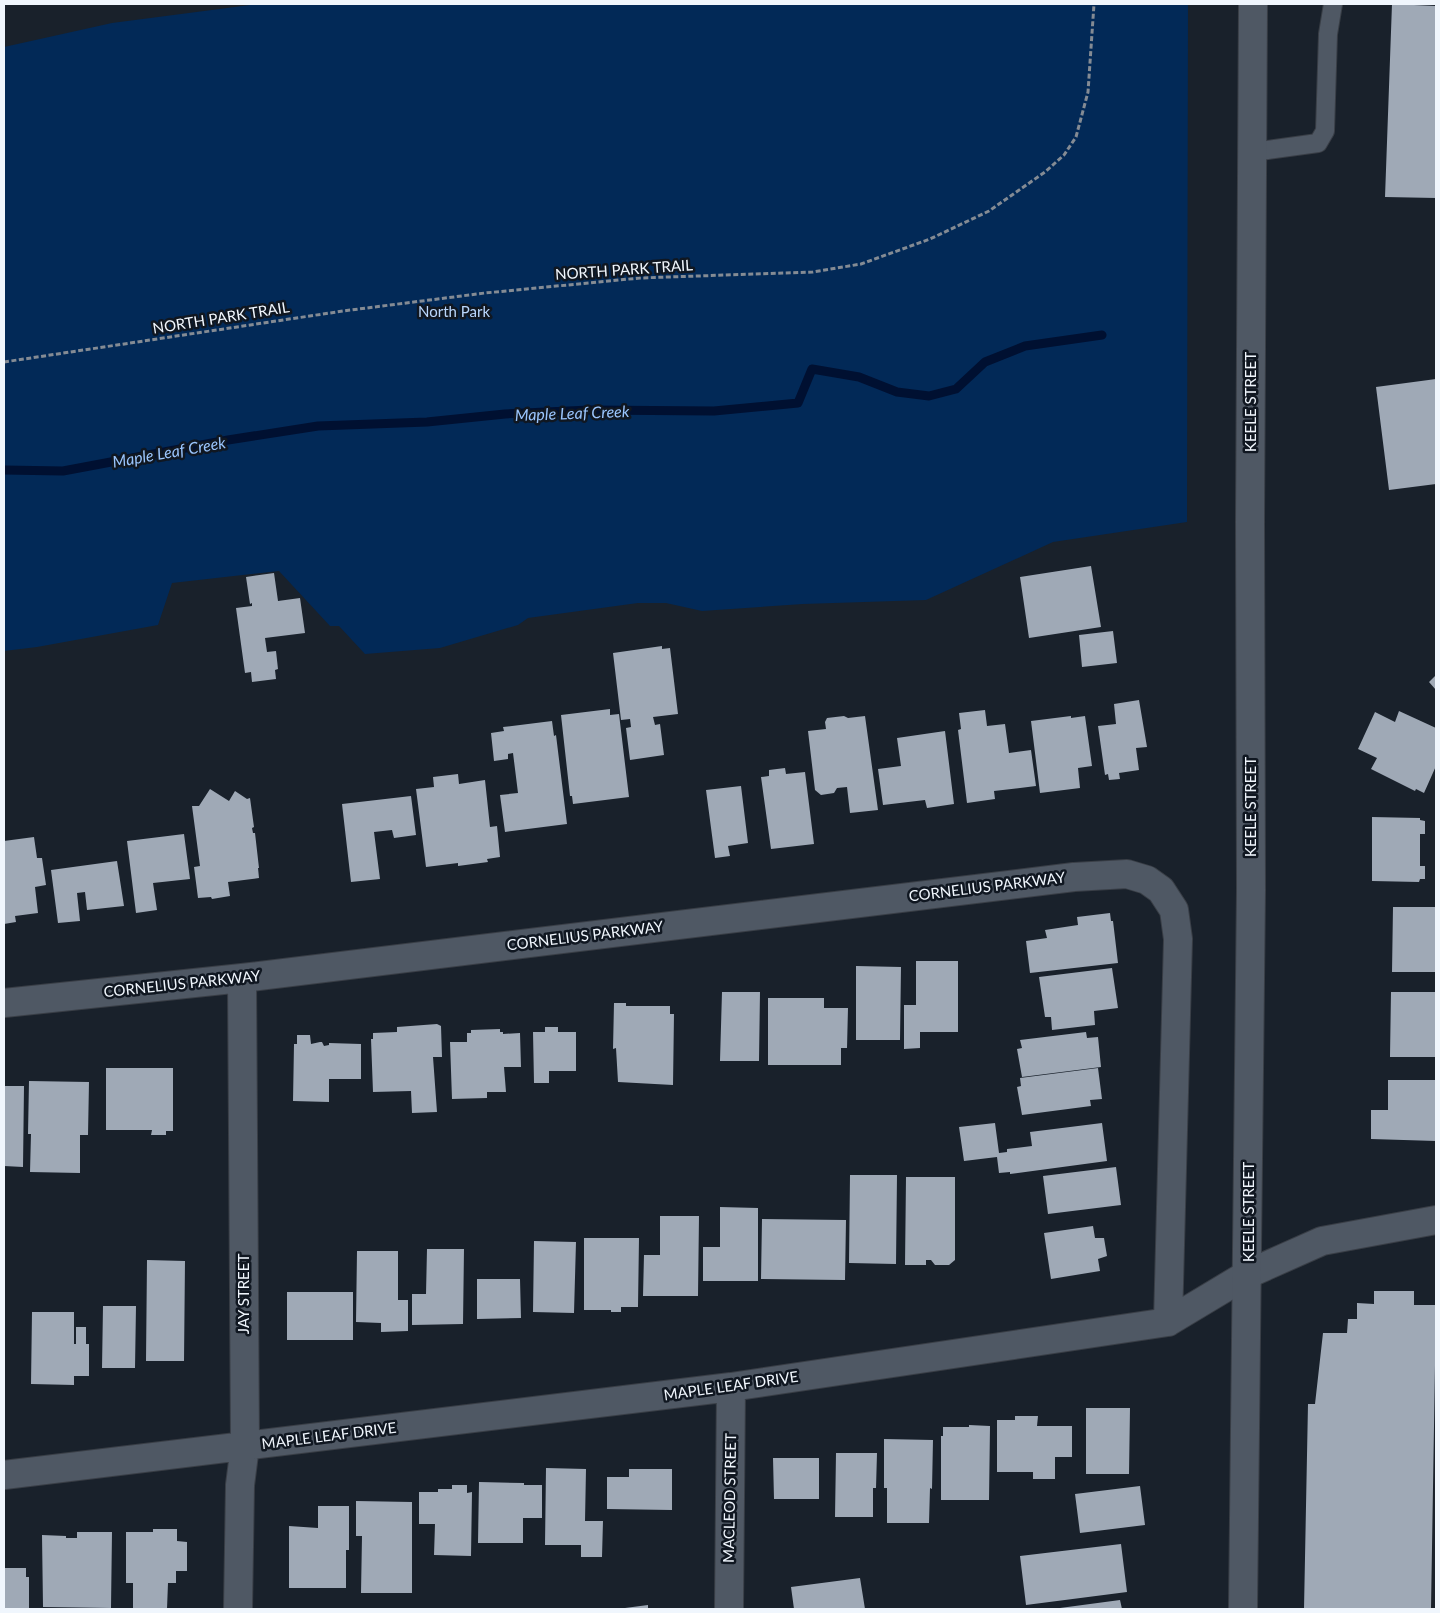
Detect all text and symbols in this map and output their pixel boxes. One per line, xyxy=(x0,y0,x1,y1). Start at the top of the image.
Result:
street label: NORTH PARK TRAIL xyxy=(554,255,694,283)
street label: NORTH PARK TRAIL xyxy=(151,297,291,337)
park label: North Park xyxy=(418,302,490,320)
street label: KEELE STREET xyxy=(1241,352,1259,452)
water label: Maple Leaf Creek xyxy=(514,401,630,424)
water label: Maple Leaf Creek xyxy=(111,432,227,471)
street label: KEELE STREET xyxy=(1241,757,1259,857)
street label: CORNELIUS PARKWAY xyxy=(908,867,1067,905)
street label: CORNELIUS PARKWAY xyxy=(506,916,665,954)
street label: CORNELIUS PARKWAY xyxy=(103,966,262,1000)
street label: KEELE STREET xyxy=(1239,1162,1257,1262)
street label: JAY STREET xyxy=(234,1254,252,1334)
street label: MAPLE LEAF DRIVE xyxy=(662,1367,799,1403)
street label: MAPLE LEAF DRIVE xyxy=(260,1418,397,1452)
street label: MACLEOD STREET xyxy=(719,1433,739,1563)

